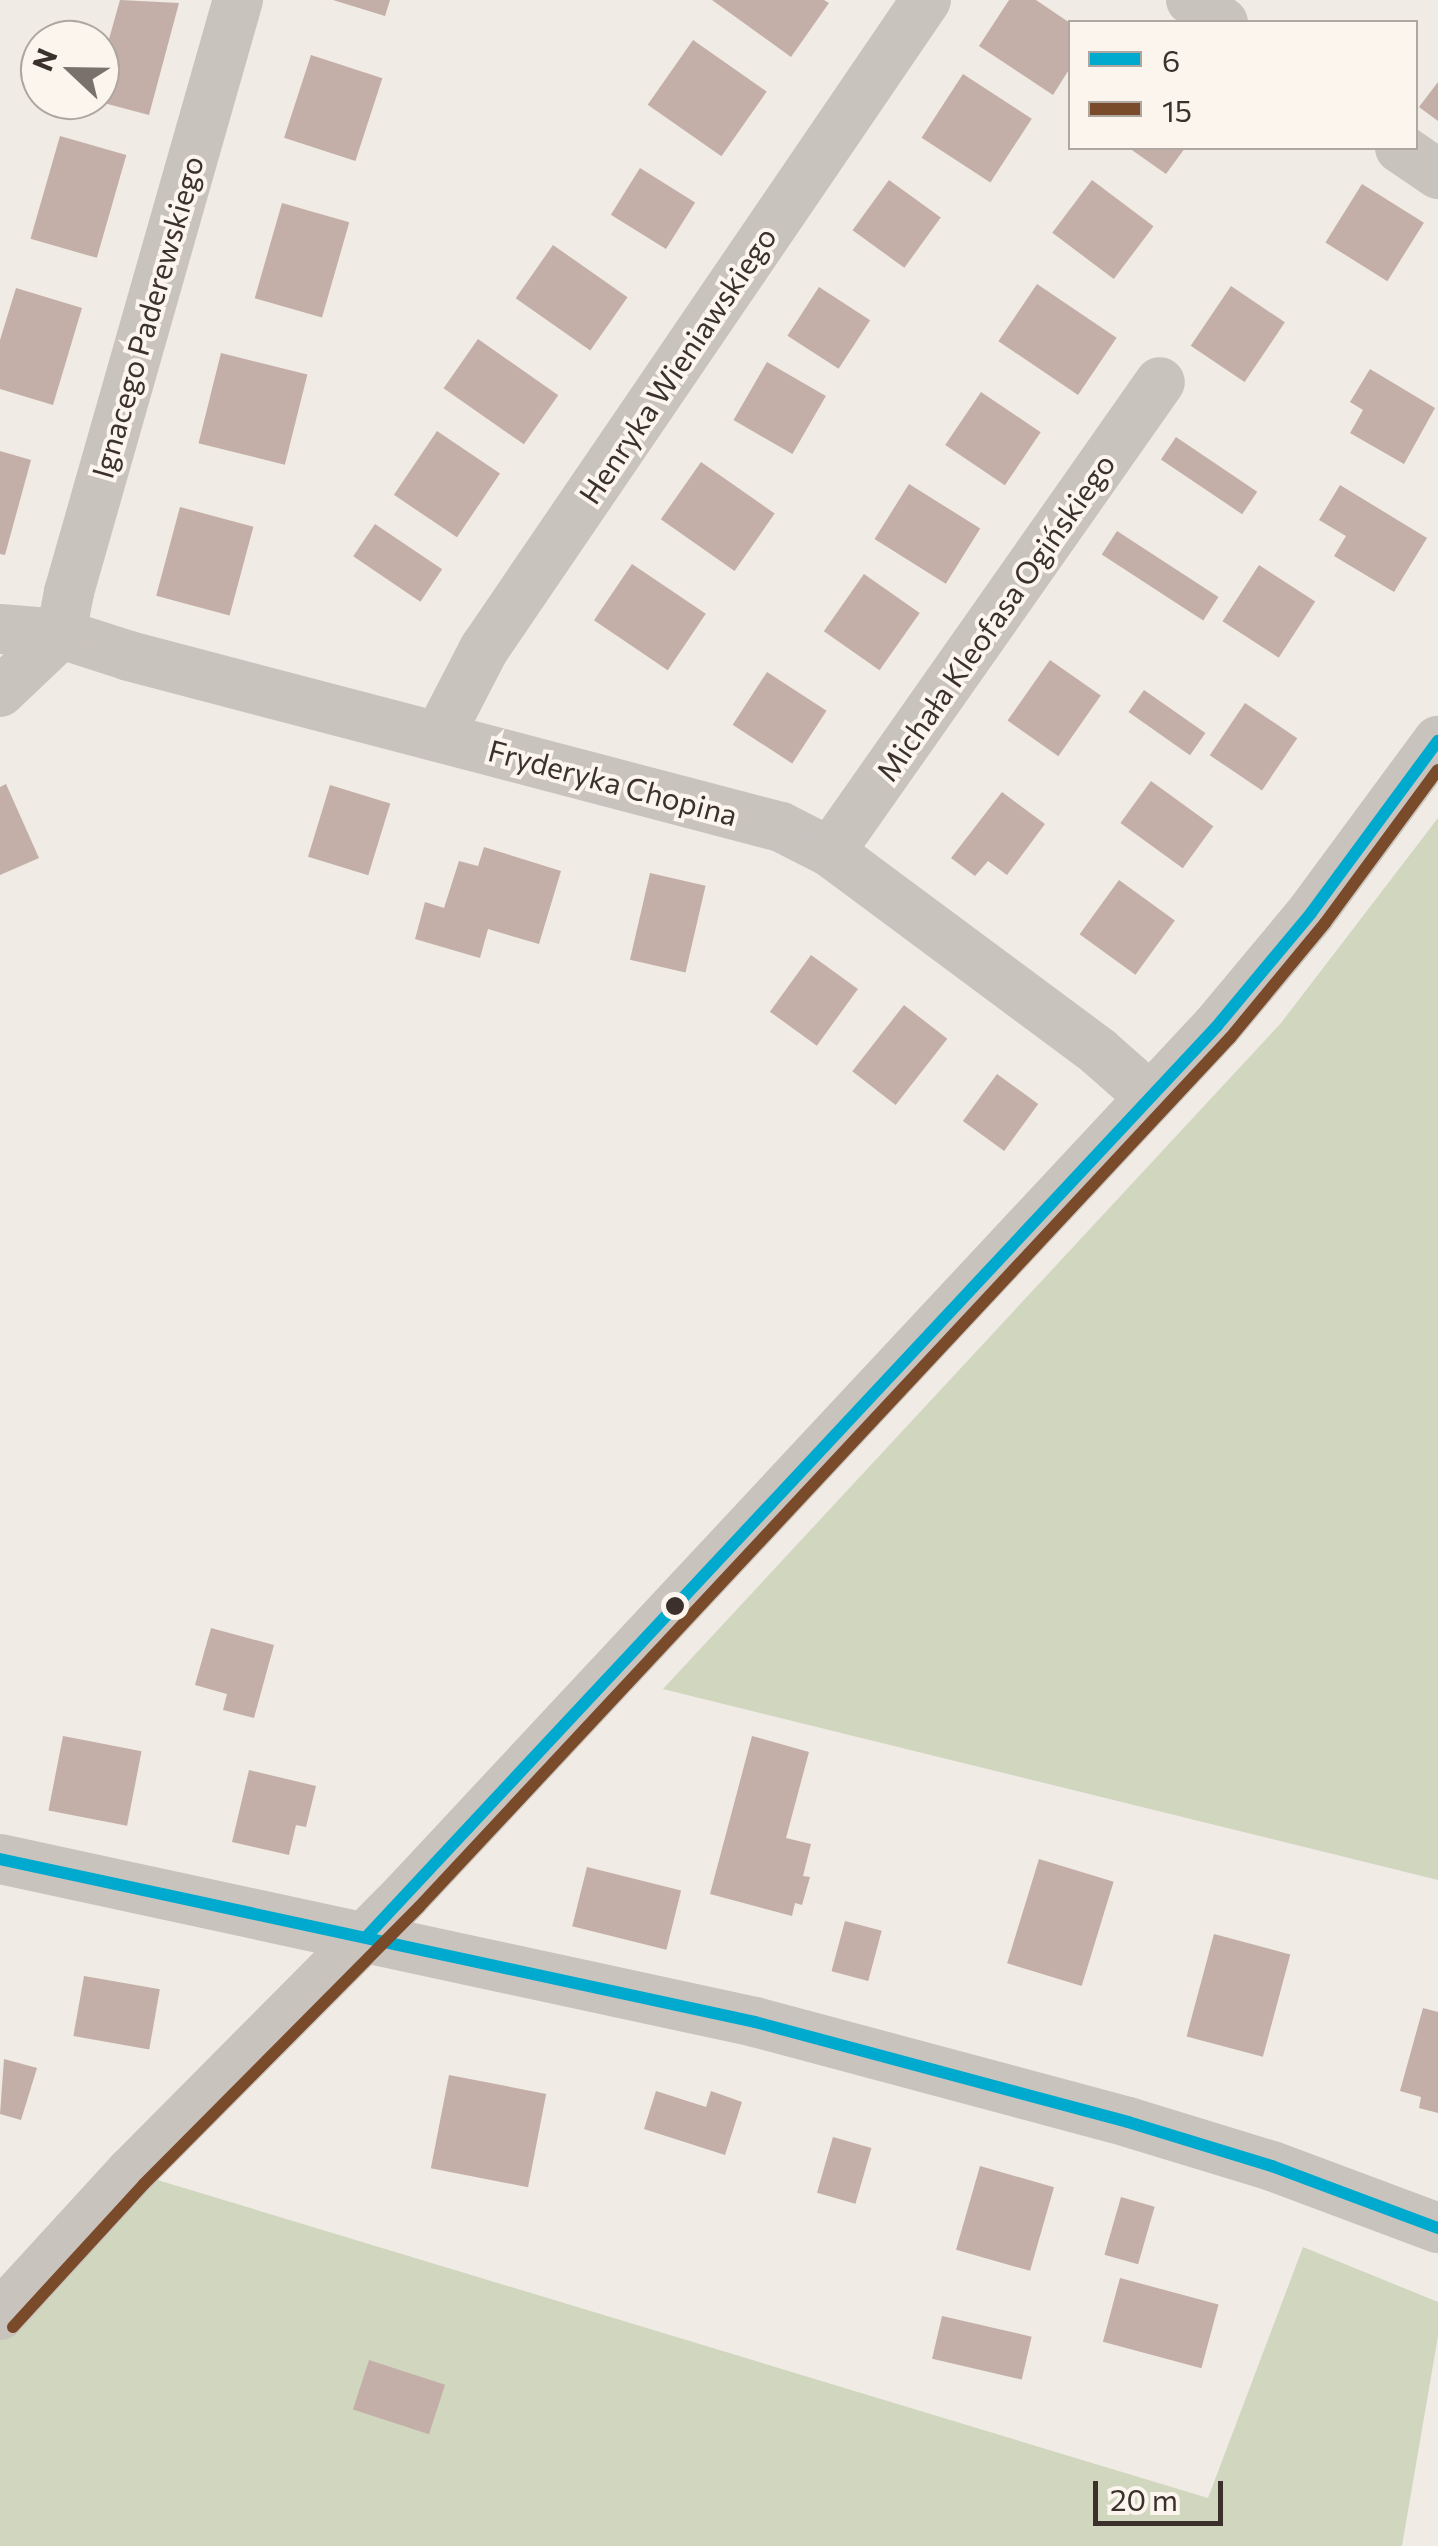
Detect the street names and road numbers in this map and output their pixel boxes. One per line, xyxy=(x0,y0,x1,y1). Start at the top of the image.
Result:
street label: Ignacego Paderewskiego xyxy=(84,152,210,482)
street label: Henryka Wieniawskiego xyxy=(571,220,783,510)
street label: Michała Kleofasa Ogińskiego xyxy=(868,446,1122,788)
street label: Fryderyka Chopina xyxy=(485,731,741,833)

